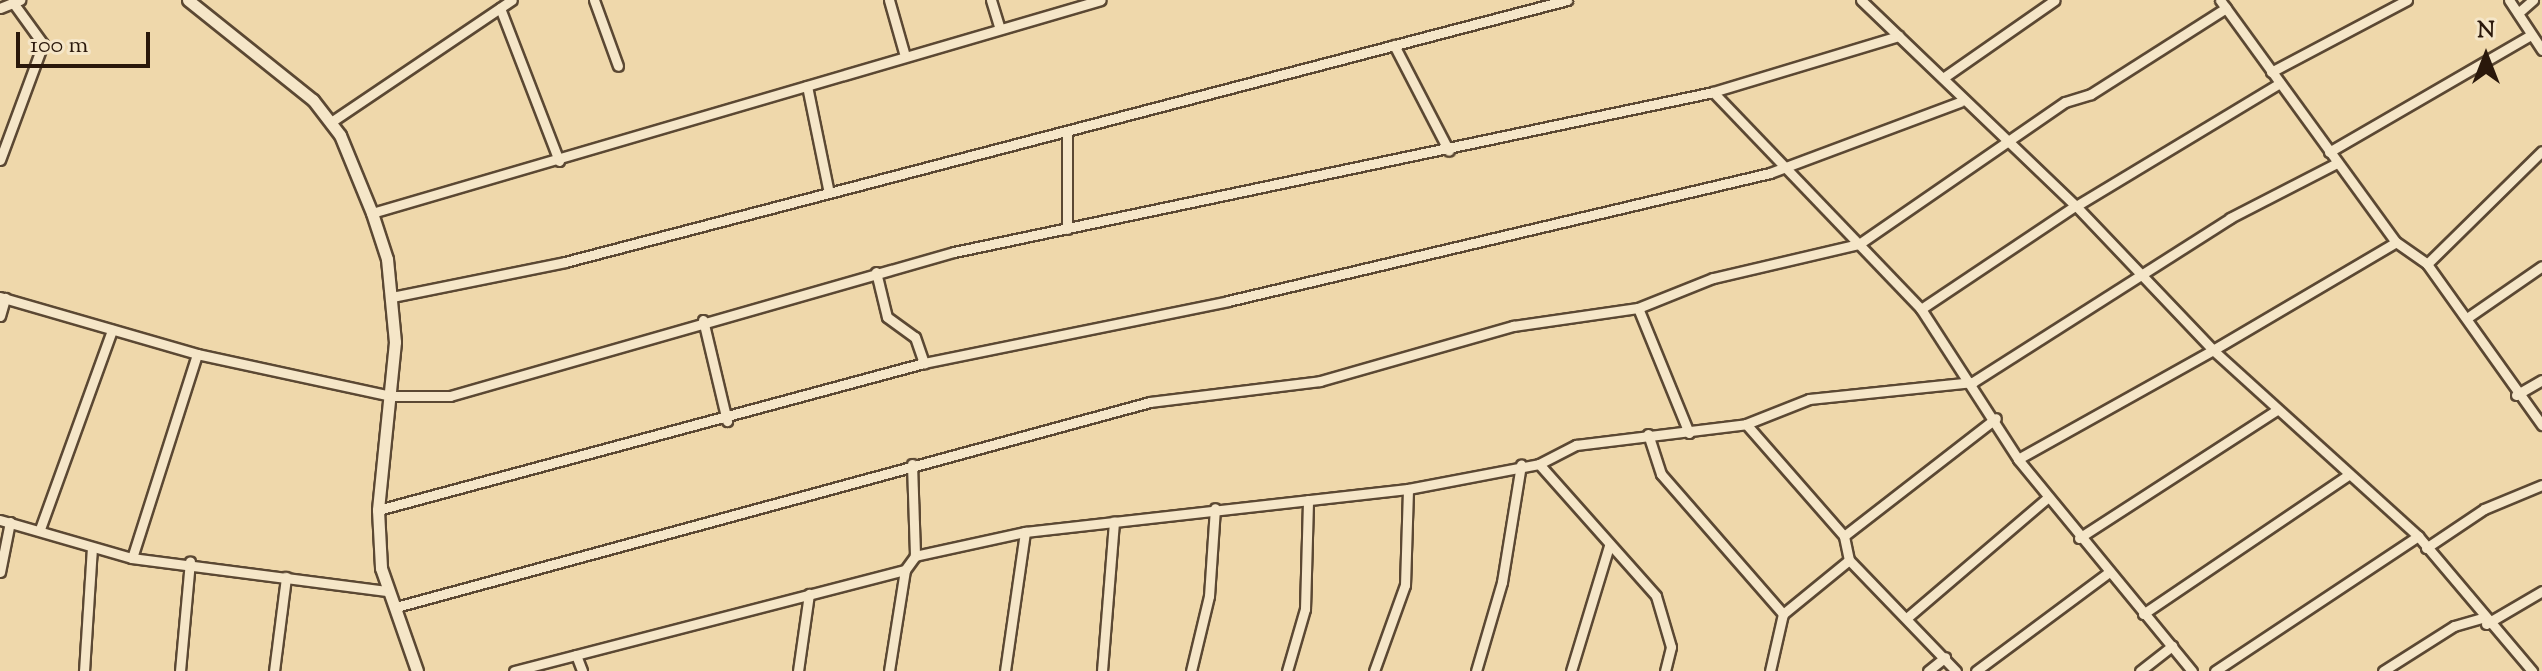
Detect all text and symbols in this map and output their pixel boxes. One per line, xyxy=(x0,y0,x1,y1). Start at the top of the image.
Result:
scale bar xyxy=(20,16,154,66)
north arrow xyxy=(2446,16,2526,96)
text: N xyxy=(2477,16,2495,48)
text: 100 m xyxy=(30,29,88,63)

